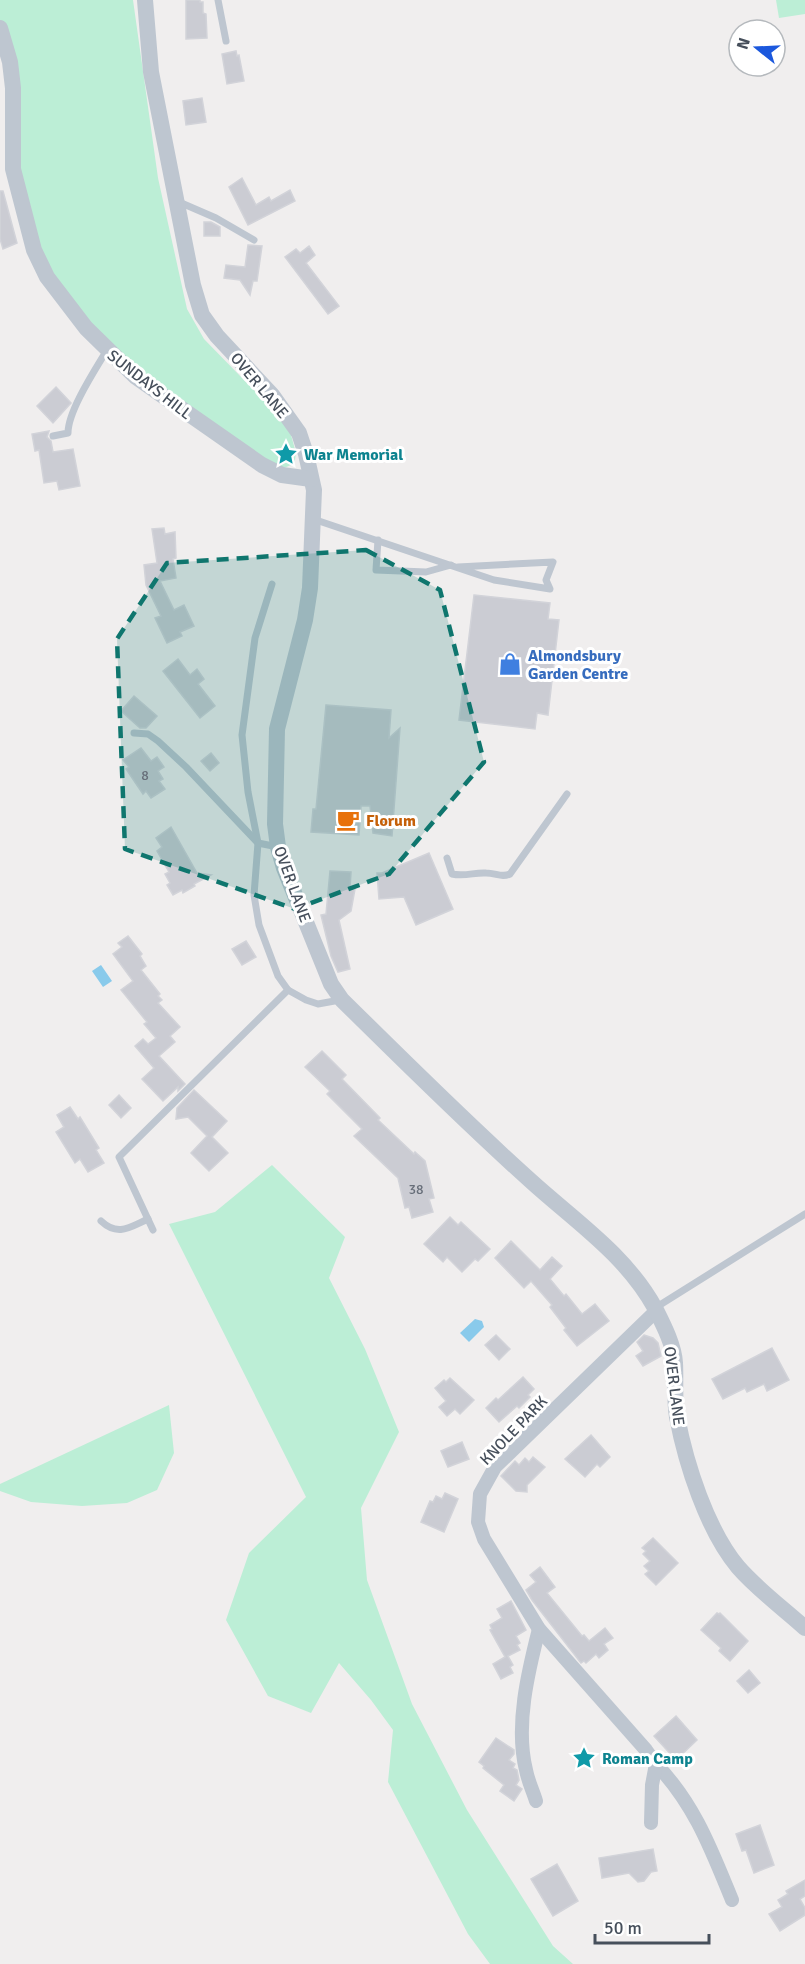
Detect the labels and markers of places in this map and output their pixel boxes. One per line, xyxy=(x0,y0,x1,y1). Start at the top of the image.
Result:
place icon: War Memorial xyxy=(273,441,299,467)
place label: War Memorial xyxy=(304,445,403,465)
place label: Almondsbury Garden Centre xyxy=(528,646,628,684)
shop icon: Almondsbury Garden Centre xyxy=(497,651,523,677)
cafe icon: Florum xyxy=(335,807,361,833)
place label: Florum xyxy=(366,811,416,831)
place icon: Roman Camp xyxy=(571,1745,597,1771)
place label: Roman Camp xyxy=(602,1749,693,1769)

